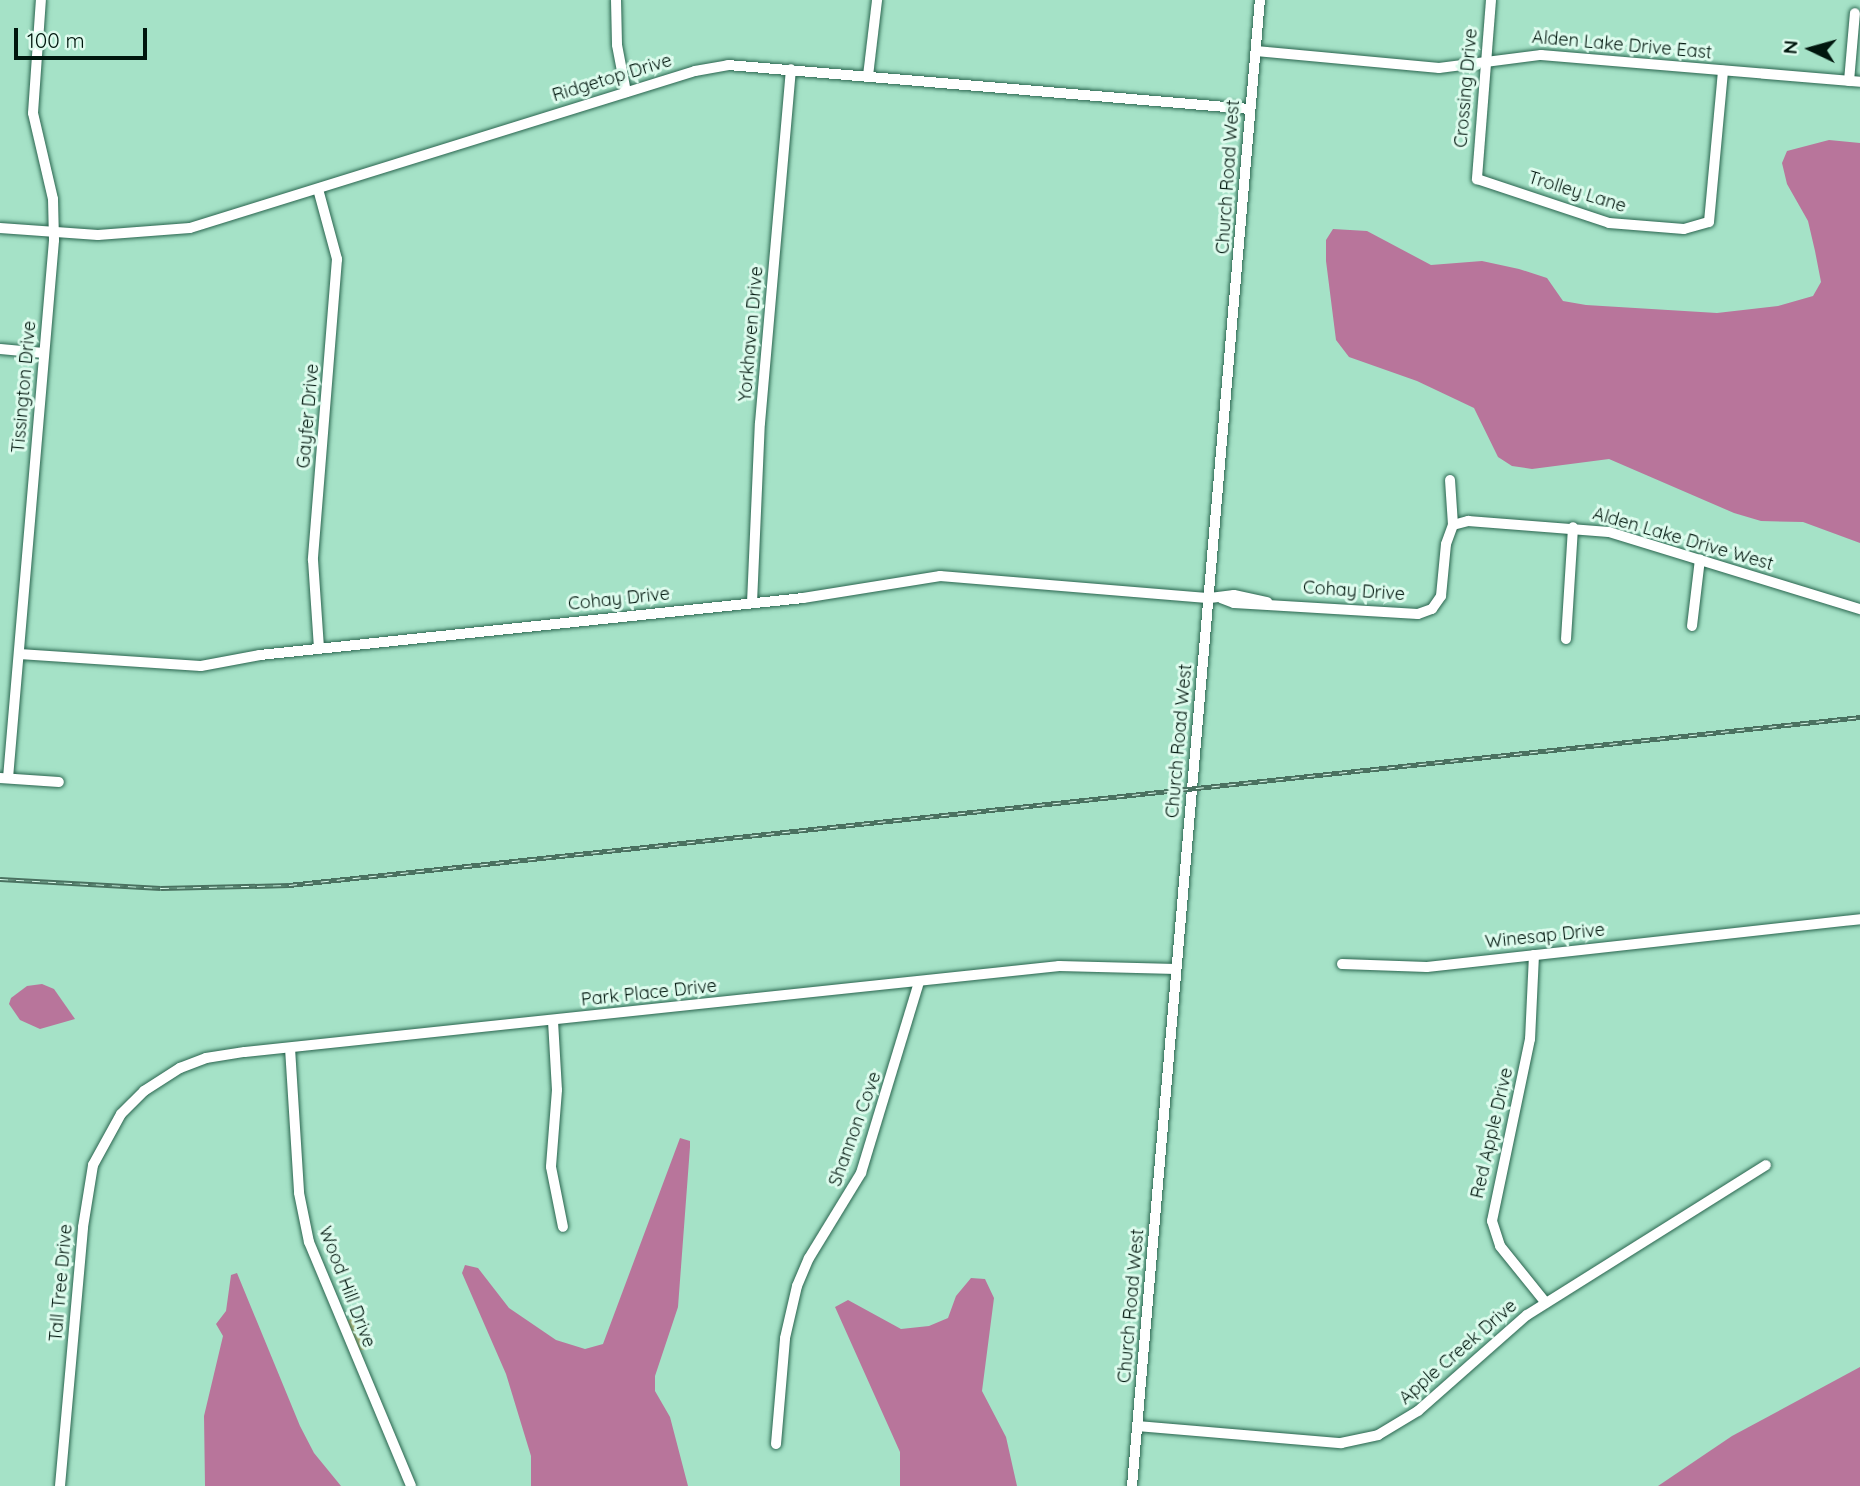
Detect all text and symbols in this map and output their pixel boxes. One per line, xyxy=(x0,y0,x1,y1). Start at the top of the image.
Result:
scale bar xyxy=(18,14,150,58)
north arrow xyxy=(1776,14,1846,84)
street label: Alden Lake Drive East xyxy=(1531,26,1713,64)
text: 100 m xyxy=(27,27,85,53)
street label: Crossing Drive xyxy=(1450,27,1482,149)
text: N xyxy=(1778,39,1803,55)
street label: Ridgetop Drive xyxy=(550,50,674,106)
street label: Church Road West xyxy=(1212,99,1244,255)
street label: Trolley Lane xyxy=(1525,167,1629,217)
street label: Yorkhaven Drive xyxy=(734,265,768,403)
street label: Tissington Drive xyxy=(7,320,41,454)
street label: Gayfer Drive xyxy=(293,363,323,469)
street label: Alden Lake Drive West xyxy=(1590,503,1776,575)
street label: Cohay Drive xyxy=(1302,577,1406,605)
street label: Cohay Drive xyxy=(567,583,671,615)
street label: Church Road West xyxy=(1162,663,1196,819)
street label: Winesap Drive xyxy=(1484,919,1606,953)
street label: Park Place Drive xyxy=(580,975,718,1011)
street label: Red Apple Drive xyxy=(1466,1065,1518,1201)
street label: Shannon Cove xyxy=(824,1069,886,1189)
street label: Tall Tree Drive xyxy=(45,1223,77,1343)
street label: Wood Hill Drive xyxy=(314,1223,380,1351)
street label: Church Road West xyxy=(1114,1228,1148,1384)
street label: Apple Creek Drive xyxy=(1395,1295,1521,1409)

